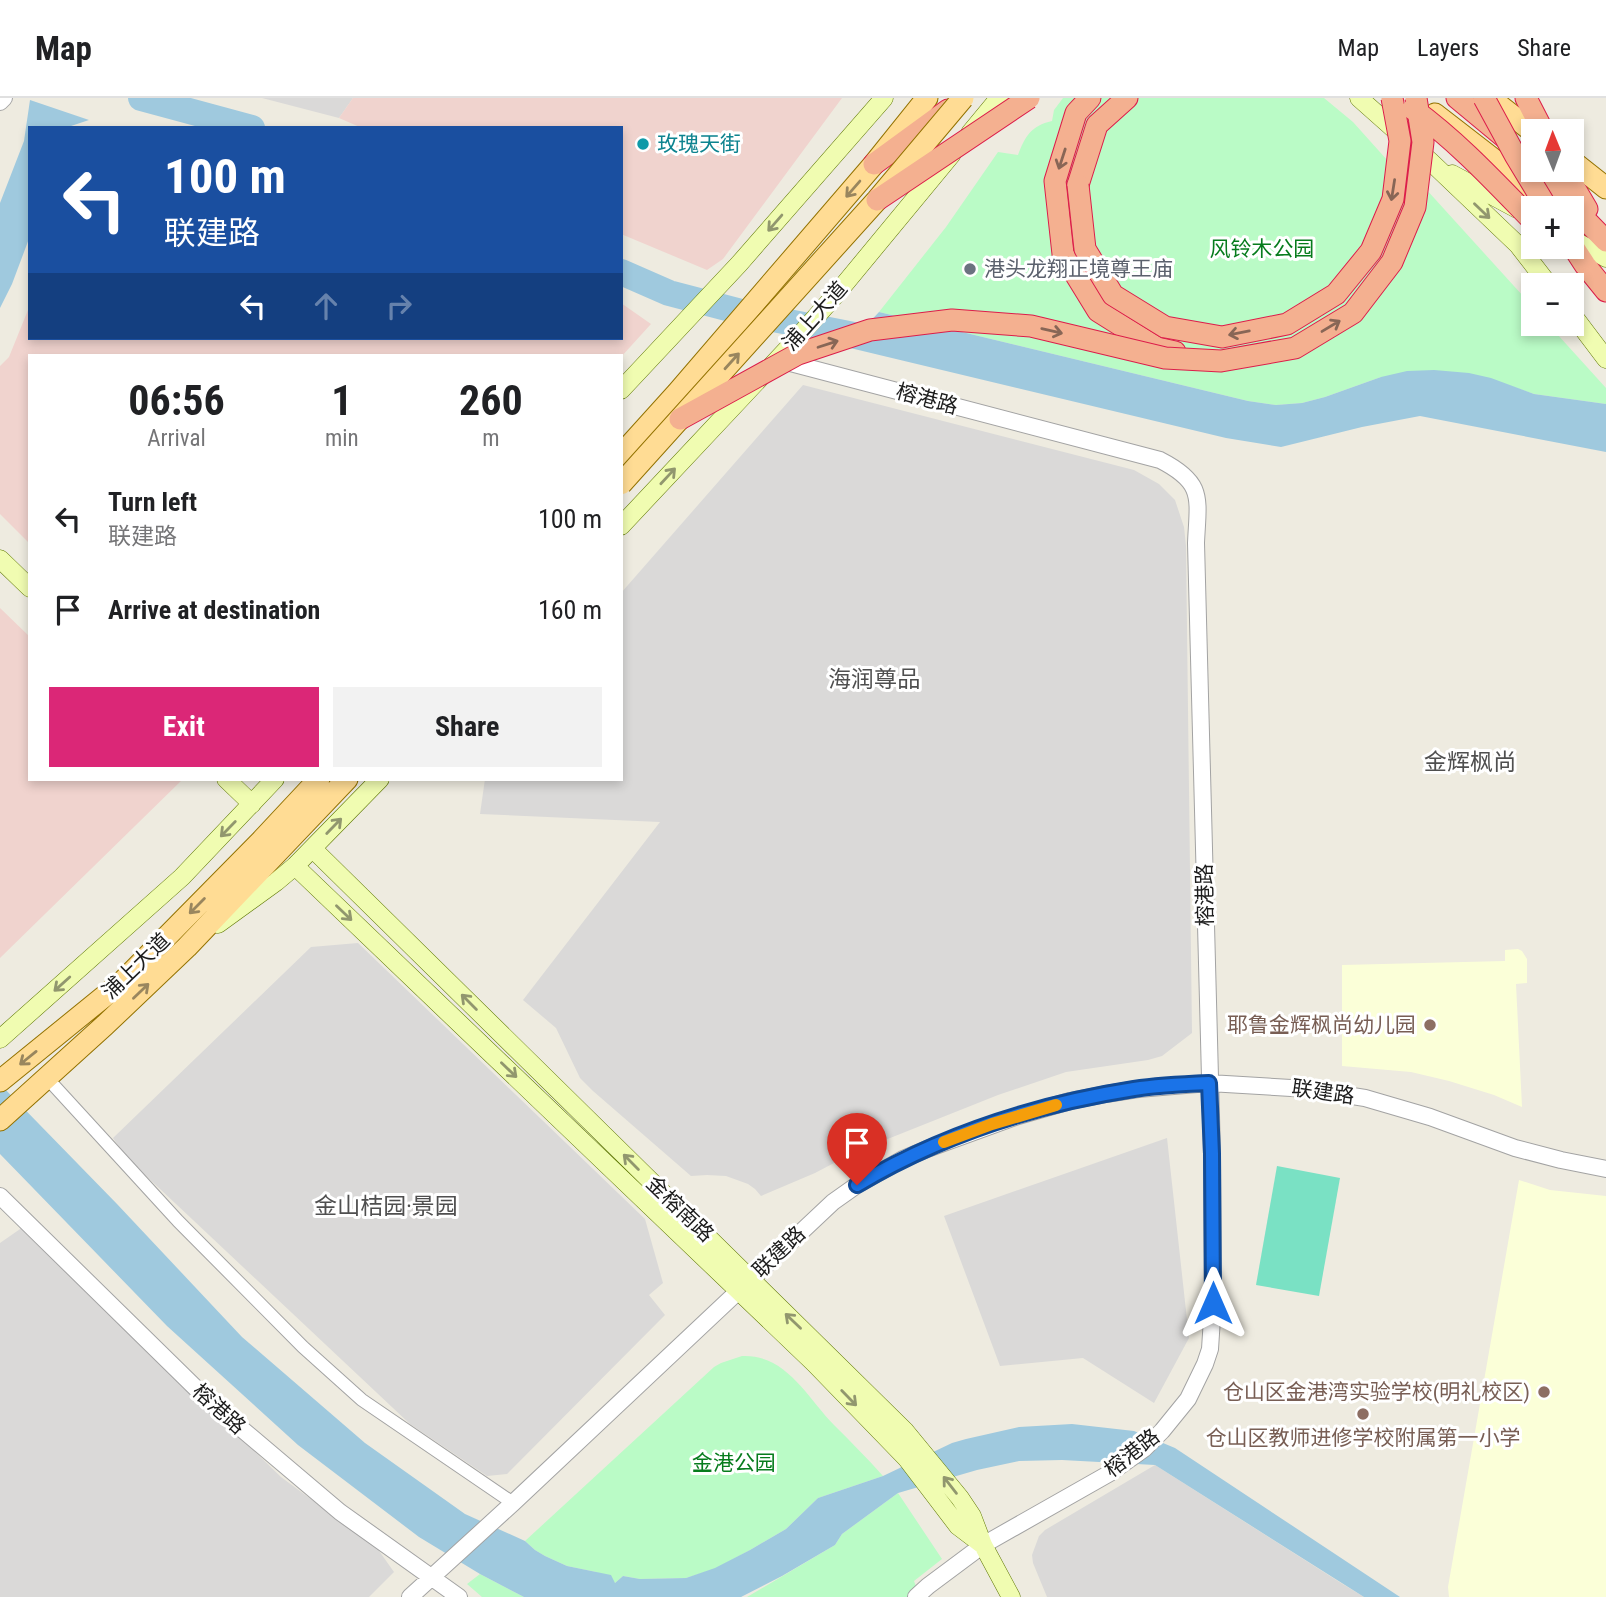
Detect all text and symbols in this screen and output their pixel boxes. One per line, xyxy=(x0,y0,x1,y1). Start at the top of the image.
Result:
text: Map xyxy=(35,29,92,68)
text: Map xyxy=(1338,34,1379,62)
text: Layers xyxy=(1417,34,1479,62)
text: Share xyxy=(1517,34,1571,62)
north arrow xyxy=(1521,119,1584,182)
map controls xyxy=(1521,119,1584,336)
place label: 玫瑰天街 xyxy=(657,132,741,156)
marker: 玫瑰天街 xyxy=(635,136,651,152)
text: 100 m xyxy=(164,148,286,205)
one-way arrow xyxy=(1054,148,1067,170)
icon: left xyxy=(49,154,140,245)
one-way arrow xyxy=(1386,178,1399,201)
one-way arrow xyxy=(845,180,861,198)
button: + xyxy=(1521,196,1584,259)
one-way arrow xyxy=(1473,202,1490,219)
text: 联建路 xyxy=(164,214,260,252)
one-way arrow xyxy=(767,214,783,232)
park label: 风铃木公园 xyxy=(1210,237,1315,261)
place label: 港头龙翔正境尊王庙 xyxy=(984,257,1173,281)
marker: 港头龙翔正境尊王庙 xyxy=(962,261,978,277)
button: − xyxy=(1521,273,1584,336)
street label: 浦上大道 xyxy=(778,277,852,355)
icon: left xyxy=(234,287,272,325)
icon: ahead xyxy=(307,287,345,325)
icon: right xyxy=(380,287,418,325)
one-way arrow xyxy=(1321,319,1341,333)
one-way arrow xyxy=(1040,325,1063,338)
one-way arrow xyxy=(1228,327,1251,341)
one-way arrow xyxy=(816,337,838,349)
one-way arrow xyxy=(724,353,741,370)
text: 06:56 xyxy=(128,376,225,425)
text: 1 xyxy=(331,376,352,425)
text: 260 xyxy=(459,376,523,425)
street label: 榕港路 xyxy=(893,379,961,419)
text: Arrival xyxy=(147,425,206,452)
text: min xyxy=(325,425,359,452)
text: m xyxy=(482,425,499,452)
one-way arrow xyxy=(659,468,676,485)
text: Turn left xyxy=(108,487,197,517)
icon: left xyxy=(49,500,87,538)
text: 100 m xyxy=(538,504,602,534)
text: 联建路 xyxy=(108,523,177,550)
icon: arrive xyxy=(49,591,87,629)
text: Arrive at destination xyxy=(108,595,320,625)
text: 160 m xyxy=(538,595,602,625)
district label: 海润尊品 xyxy=(828,666,920,693)
button: Exit xyxy=(49,687,319,767)
button: Share xyxy=(333,687,602,767)
district label: 金辉枫尚 xyxy=(1424,749,1516,776)
one-way arrow xyxy=(326,818,343,835)
one-way arrow xyxy=(220,819,237,837)
street label: 榕港路 xyxy=(1192,863,1218,927)
one-way arrow xyxy=(188,898,205,915)
one-way arrow xyxy=(335,905,353,921)
street label: 浦上大道 xyxy=(97,928,175,1004)
one-way arrow xyxy=(53,976,71,992)
one-way arrow xyxy=(132,982,149,999)
one-way arrow xyxy=(460,994,477,1011)
place label: 耶鲁金辉枫尚幼儿园 xyxy=(1227,1013,1416,1037)
marker: 耶鲁金辉枫尚幼儿园 xyxy=(1422,1017,1438,1033)
one-way arrow xyxy=(19,1051,37,1066)
one-way arrow xyxy=(500,1062,517,1079)
street label: 联建路 xyxy=(1290,1076,1356,1108)
pin xyxy=(827,1113,887,1185)
icon: arrive xyxy=(838,1124,876,1162)
one-way arrow xyxy=(623,1153,640,1170)
street label: 金榕南路 xyxy=(641,1171,719,1247)
district label: 金山桔园·景园 xyxy=(314,1193,458,1220)
street label: 联建路 xyxy=(748,1221,810,1283)
position arrow xyxy=(1176,1266,1250,1340)
one-way arrow xyxy=(785,1312,802,1329)
street label: 榕港路 xyxy=(188,1379,250,1439)
place label: 仓山区金港湾实验学校(明礼校区) xyxy=(1223,1380,1530,1404)
marker: 仓山区金港湾实验学校(明礼校区) xyxy=(1536,1384,1552,1400)
one-way arrow xyxy=(840,1390,857,1407)
marker: 仓山区教师进修学校附属第一小学 xyxy=(1355,1406,1371,1422)
street label: 榕港路 xyxy=(1100,1424,1164,1482)
place label: 仓山区教师进修学校附属第一小学 xyxy=(1206,1426,1521,1450)
park label: 金港公园 xyxy=(692,1451,776,1475)
one-way arrow xyxy=(943,1476,958,1495)

